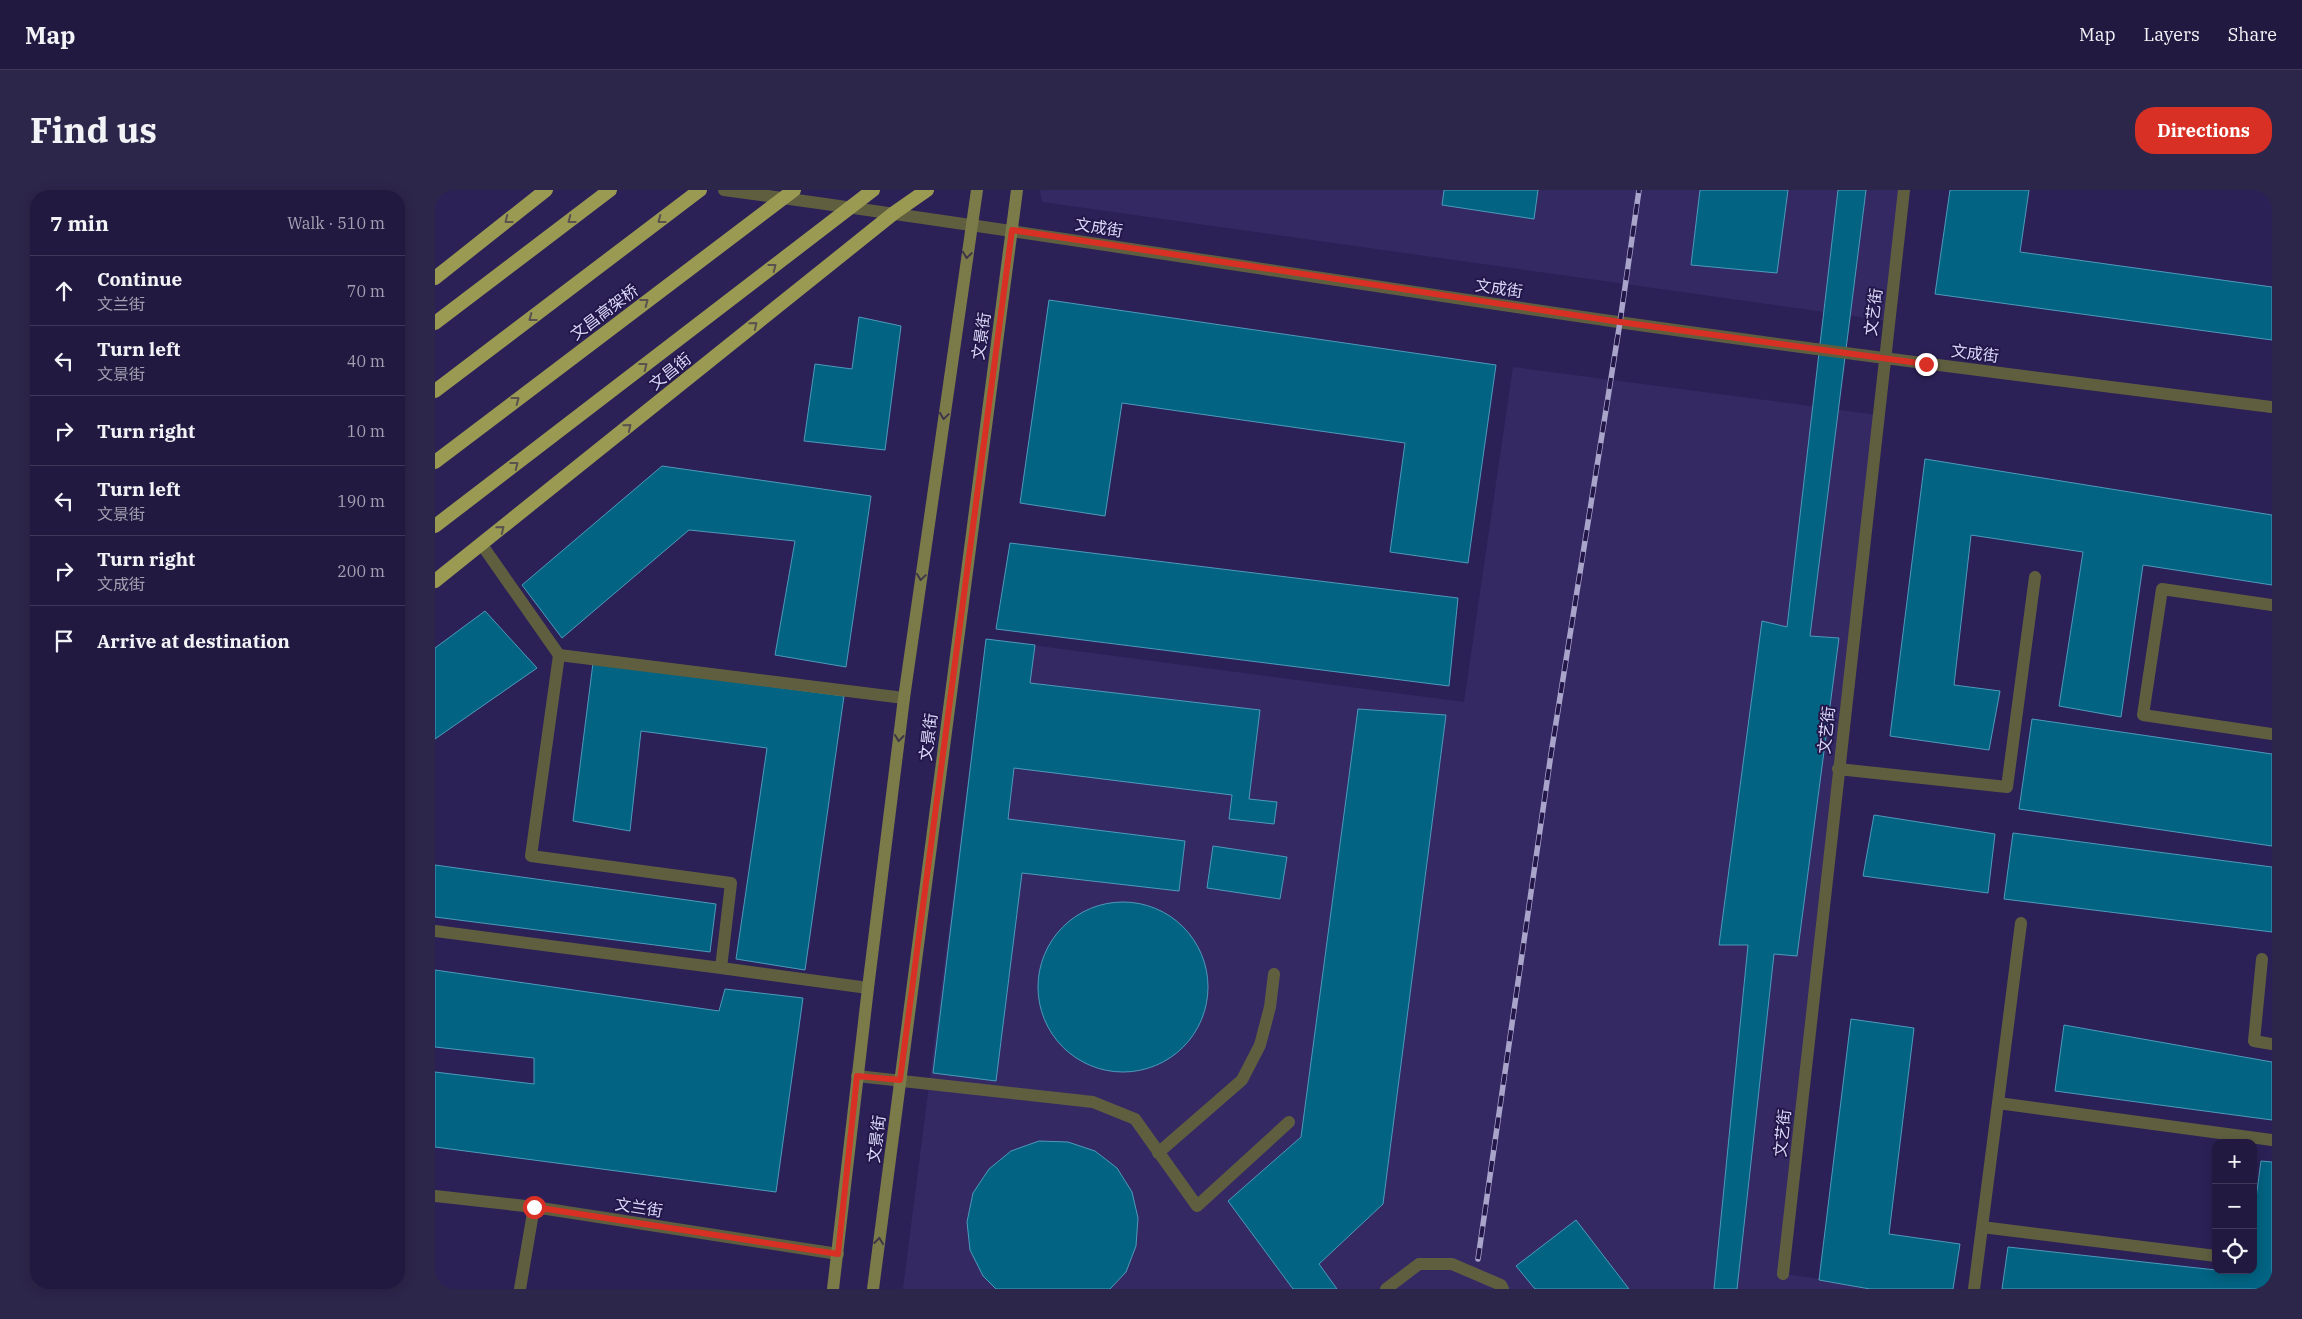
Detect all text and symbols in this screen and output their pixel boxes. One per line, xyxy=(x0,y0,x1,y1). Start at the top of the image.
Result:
text: Map xyxy=(25,19,75,51)
text: Map xyxy=(2079,23,2116,46)
text: Layers xyxy=(2144,23,2200,46)
text: Share xyxy=(2228,23,2277,46)
text: Find us xyxy=(30,107,157,153)
button: Directions xyxy=(2135,107,2272,154)
text: 7 min xyxy=(50,209,109,237)
text: Walk · 510 m xyxy=(287,213,385,233)
street label: 文成街 xyxy=(1074,213,1124,241)
one-way arrow xyxy=(568,214,577,222)
one-way arrow xyxy=(658,214,667,222)
one-way arrow xyxy=(505,215,514,223)
one-way arrow xyxy=(962,251,972,260)
one-way arrow xyxy=(767,264,776,272)
text: Continue xyxy=(97,267,182,291)
street label: 文成街 xyxy=(1474,275,1524,301)
icon: ahead xyxy=(50,277,78,305)
street label: 文昌高架桥 xyxy=(566,280,642,344)
text: 70 m xyxy=(347,281,385,301)
street label: 文艺街 xyxy=(1860,287,1886,337)
text: 文兰街 xyxy=(97,294,145,314)
one-way arrow xyxy=(639,300,648,308)
street label: 文景街 xyxy=(968,311,994,361)
one-way arrow xyxy=(528,312,538,321)
one-way arrow xyxy=(748,323,757,331)
text: Turn left xyxy=(97,337,180,361)
street label: 文成街 xyxy=(1950,340,2000,366)
icon: left xyxy=(50,347,78,375)
street label: 文昌街 xyxy=(645,348,695,394)
text: 40 m xyxy=(347,351,385,371)
route end xyxy=(1915,353,1938,376)
one-way arrow xyxy=(638,363,647,371)
text: 文景街 xyxy=(97,364,145,384)
one-way arrow xyxy=(510,398,519,406)
one-way arrow xyxy=(939,413,950,421)
icon: right xyxy=(50,417,78,445)
text: Turn right xyxy=(97,419,195,443)
text: 10 m xyxy=(347,421,385,441)
one-way arrow xyxy=(622,424,631,433)
one-way arrow xyxy=(509,462,518,470)
text: Turn left xyxy=(97,477,180,501)
icon: left xyxy=(50,487,78,515)
text: 190 m xyxy=(337,491,385,511)
text: 文景街 xyxy=(97,504,145,524)
one-way arrow xyxy=(495,527,504,535)
text: Turn right xyxy=(97,547,195,571)
icon: right xyxy=(50,557,78,585)
text: 200 m xyxy=(337,561,385,581)
text: 文成街 xyxy=(97,574,145,594)
one-way arrow xyxy=(916,574,927,582)
icon: arrive xyxy=(50,627,78,655)
text: Arrive at destination xyxy=(97,629,290,653)
street label: 文艺街 xyxy=(1814,705,1838,755)
street label: 文景街 xyxy=(915,712,941,762)
one-way arrow xyxy=(894,735,905,743)
street label: 文艺街 xyxy=(1770,1108,1794,1158)
street label: 文景街 xyxy=(863,1114,889,1164)
map controls xyxy=(2212,1139,2257,1274)
button: + xyxy=(2212,1139,2257,1184)
button: − xyxy=(2212,1184,2257,1229)
street label: 文兰街 xyxy=(614,1193,664,1221)
route start xyxy=(523,1196,546,1219)
button: locate xyxy=(2212,1229,2257,1274)
one-way arrow xyxy=(873,1236,884,1244)

